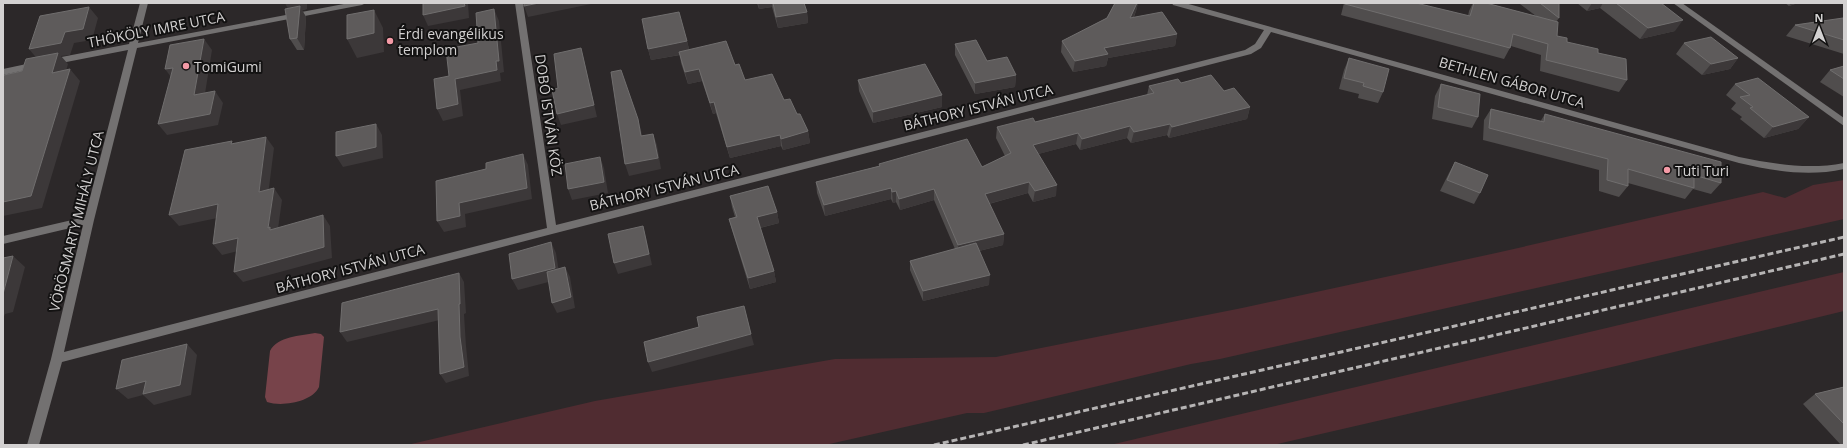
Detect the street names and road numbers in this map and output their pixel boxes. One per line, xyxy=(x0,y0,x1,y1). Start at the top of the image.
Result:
street label: THÖKÖLY IMRE UTCA xyxy=(86,6,226,52)
street label: BETHLEN GÁBOR UTCA xyxy=(1437,52,1587,112)
street label: DOBÓ ISTVÁN KÖZ xyxy=(531,53,567,177)
street label: BÁTHORY ISTVÁN UTCA xyxy=(901,79,1055,135)
street label: VÖRÖSMARTY MIHÁLY UTCA xyxy=(44,128,108,313)
street label: BÁTHORY ISTVÁN UTCA xyxy=(587,159,741,215)
street label: BÁTHORY ISTVÁN UTCA xyxy=(274,239,427,297)

